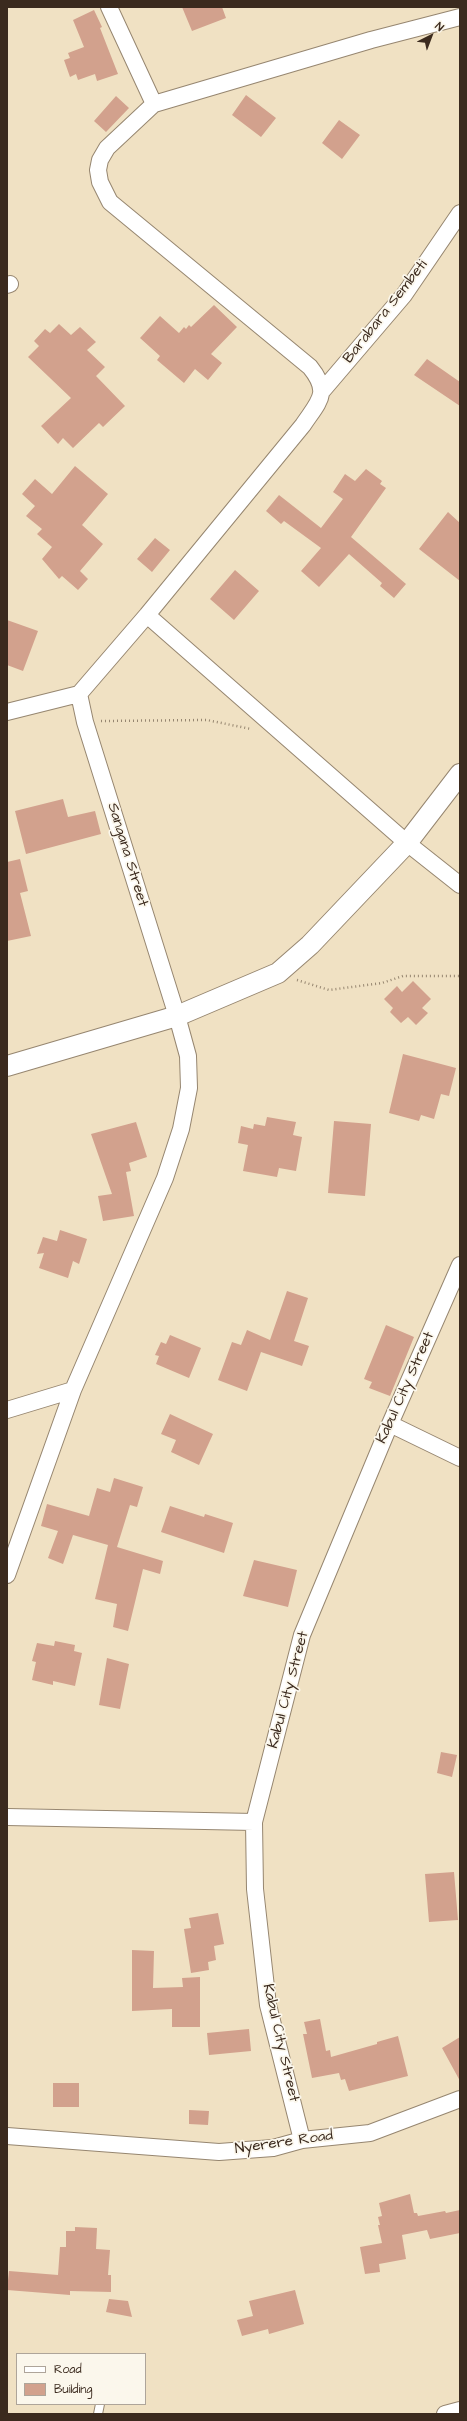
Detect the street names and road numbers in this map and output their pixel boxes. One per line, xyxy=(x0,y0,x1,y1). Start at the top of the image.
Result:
street label: Barabara Sembeti xyxy=(340,257,432,367)
street label: Sangana Street xyxy=(103,801,151,909)
street label: Kabul City Street xyxy=(373,1329,439,1447)
street label: Kabul City Street xyxy=(265,1629,313,1751)
street label: Kabul City Street xyxy=(258,1982,302,2104)
street label: Nyerere Road xyxy=(234,2127,334,2159)

